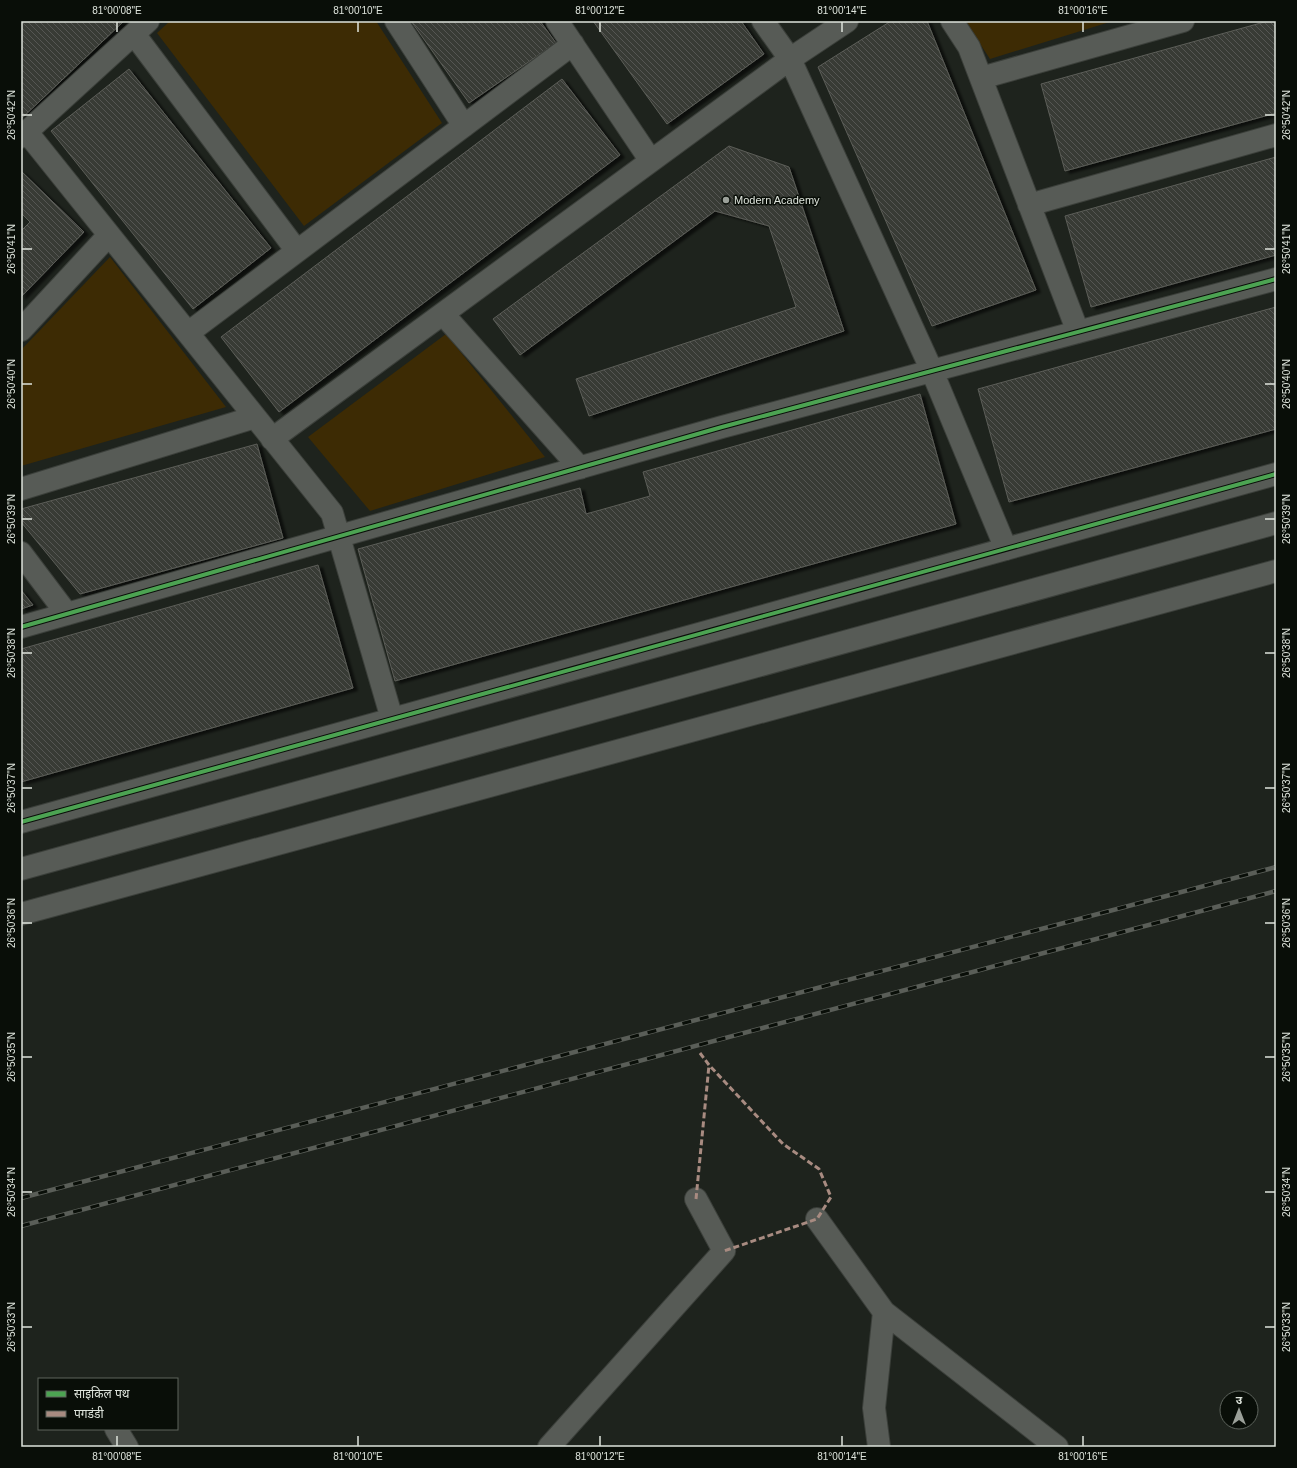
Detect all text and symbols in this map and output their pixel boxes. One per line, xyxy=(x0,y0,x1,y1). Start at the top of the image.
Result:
text: 81°00'08"E xyxy=(92,5,142,16)
text: 81°00'10"E xyxy=(333,5,383,16)
text: 81°00'12"E xyxy=(575,5,625,16)
text: 81°00'14"E xyxy=(817,5,867,16)
text: 81°00'16"E xyxy=(1058,5,1108,16)
text: 26°50'42"N xyxy=(6,90,17,140)
text: 26°50'42"N xyxy=(1281,90,1292,140)
place label: Modern Academy xyxy=(734,194,820,206)
marker: Modern Academy xyxy=(721,195,731,205)
text: 26°50'41"N xyxy=(6,224,17,274)
text: 26°50'41"N xyxy=(1281,224,1292,274)
text: 26°50'40"N xyxy=(6,359,17,409)
text: 26°50'40"N xyxy=(1281,359,1292,409)
text: 26°50'39"N xyxy=(6,494,17,544)
text: 26°50'39"N xyxy=(1281,494,1292,544)
text: 26°50'38"N xyxy=(6,628,17,678)
text: 26°50'38"N xyxy=(1281,628,1292,678)
text: 26°50'37"N xyxy=(6,763,17,813)
text: 26°50'37"N xyxy=(1281,763,1292,813)
text: 26°50'36"N xyxy=(6,898,17,948)
text: 26°50'36"N xyxy=(1281,898,1292,948)
text: 26°50'35"N xyxy=(6,1032,17,1082)
text: 26°50'35"N xyxy=(1281,1032,1292,1082)
text: 26°50'34"N xyxy=(6,1167,17,1217)
text: 26°50'34"N xyxy=(1281,1167,1292,1217)
text: 26°50'33"N xyxy=(6,1302,17,1352)
text: 26°50'33"N xyxy=(1281,1302,1292,1352)
legend xyxy=(38,1378,178,1430)
text: साइकिल पथ xyxy=(74,1386,130,1401)
north arrow xyxy=(1219,1390,1259,1430)
text: उ xyxy=(1236,1394,1243,1406)
text: पगडंडी xyxy=(74,1406,104,1421)
text: 81°00'08"E xyxy=(92,1451,142,1462)
text: 81°00'10"E xyxy=(333,1451,383,1462)
text: 81°00'12"E xyxy=(575,1451,625,1462)
text: 81°00'14"E xyxy=(817,1451,867,1462)
text: 81°00'16"E xyxy=(1058,1451,1108,1462)

